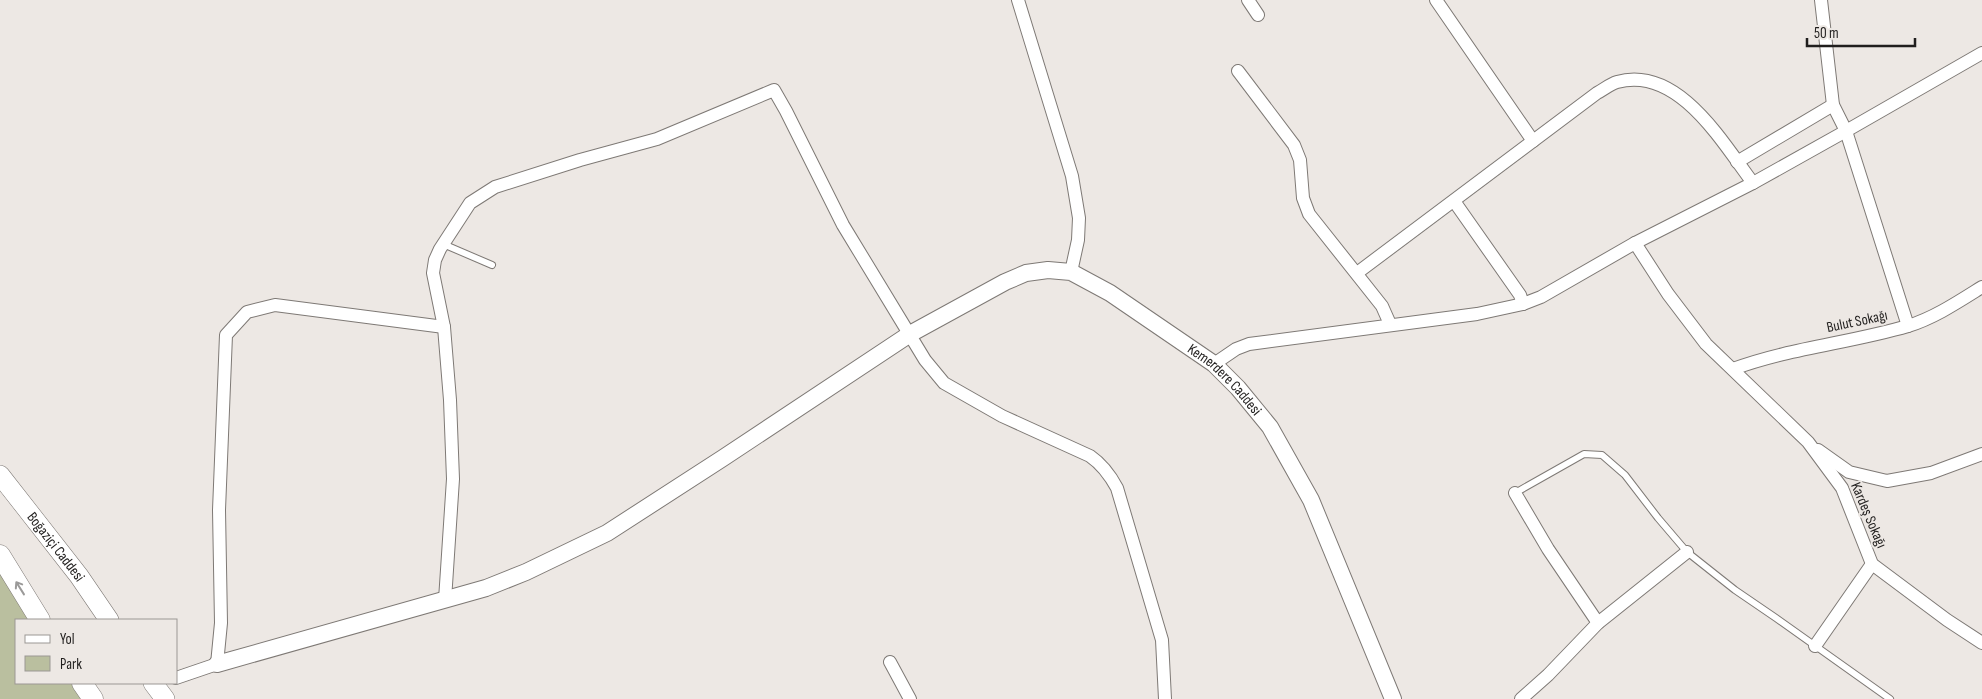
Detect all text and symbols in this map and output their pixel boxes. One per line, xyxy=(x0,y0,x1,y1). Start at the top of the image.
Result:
scale bar xyxy=(1807,15,1914,47)
text: 50 m xyxy=(1814,24,1839,43)
street label: Bulut Sokağı xyxy=(1825,306,1889,337)
street label: Kemerdere Caddesi xyxy=(1184,340,1266,420)
street label: Kardeş Sokağı xyxy=(1846,479,1891,551)
street label: Boğaziçi Caddesi xyxy=(22,508,89,586)
one-way arrow xyxy=(15,581,25,595)
legend xyxy=(15,619,178,684)
text: Yol xyxy=(60,630,75,649)
text: Park xyxy=(60,655,82,674)

